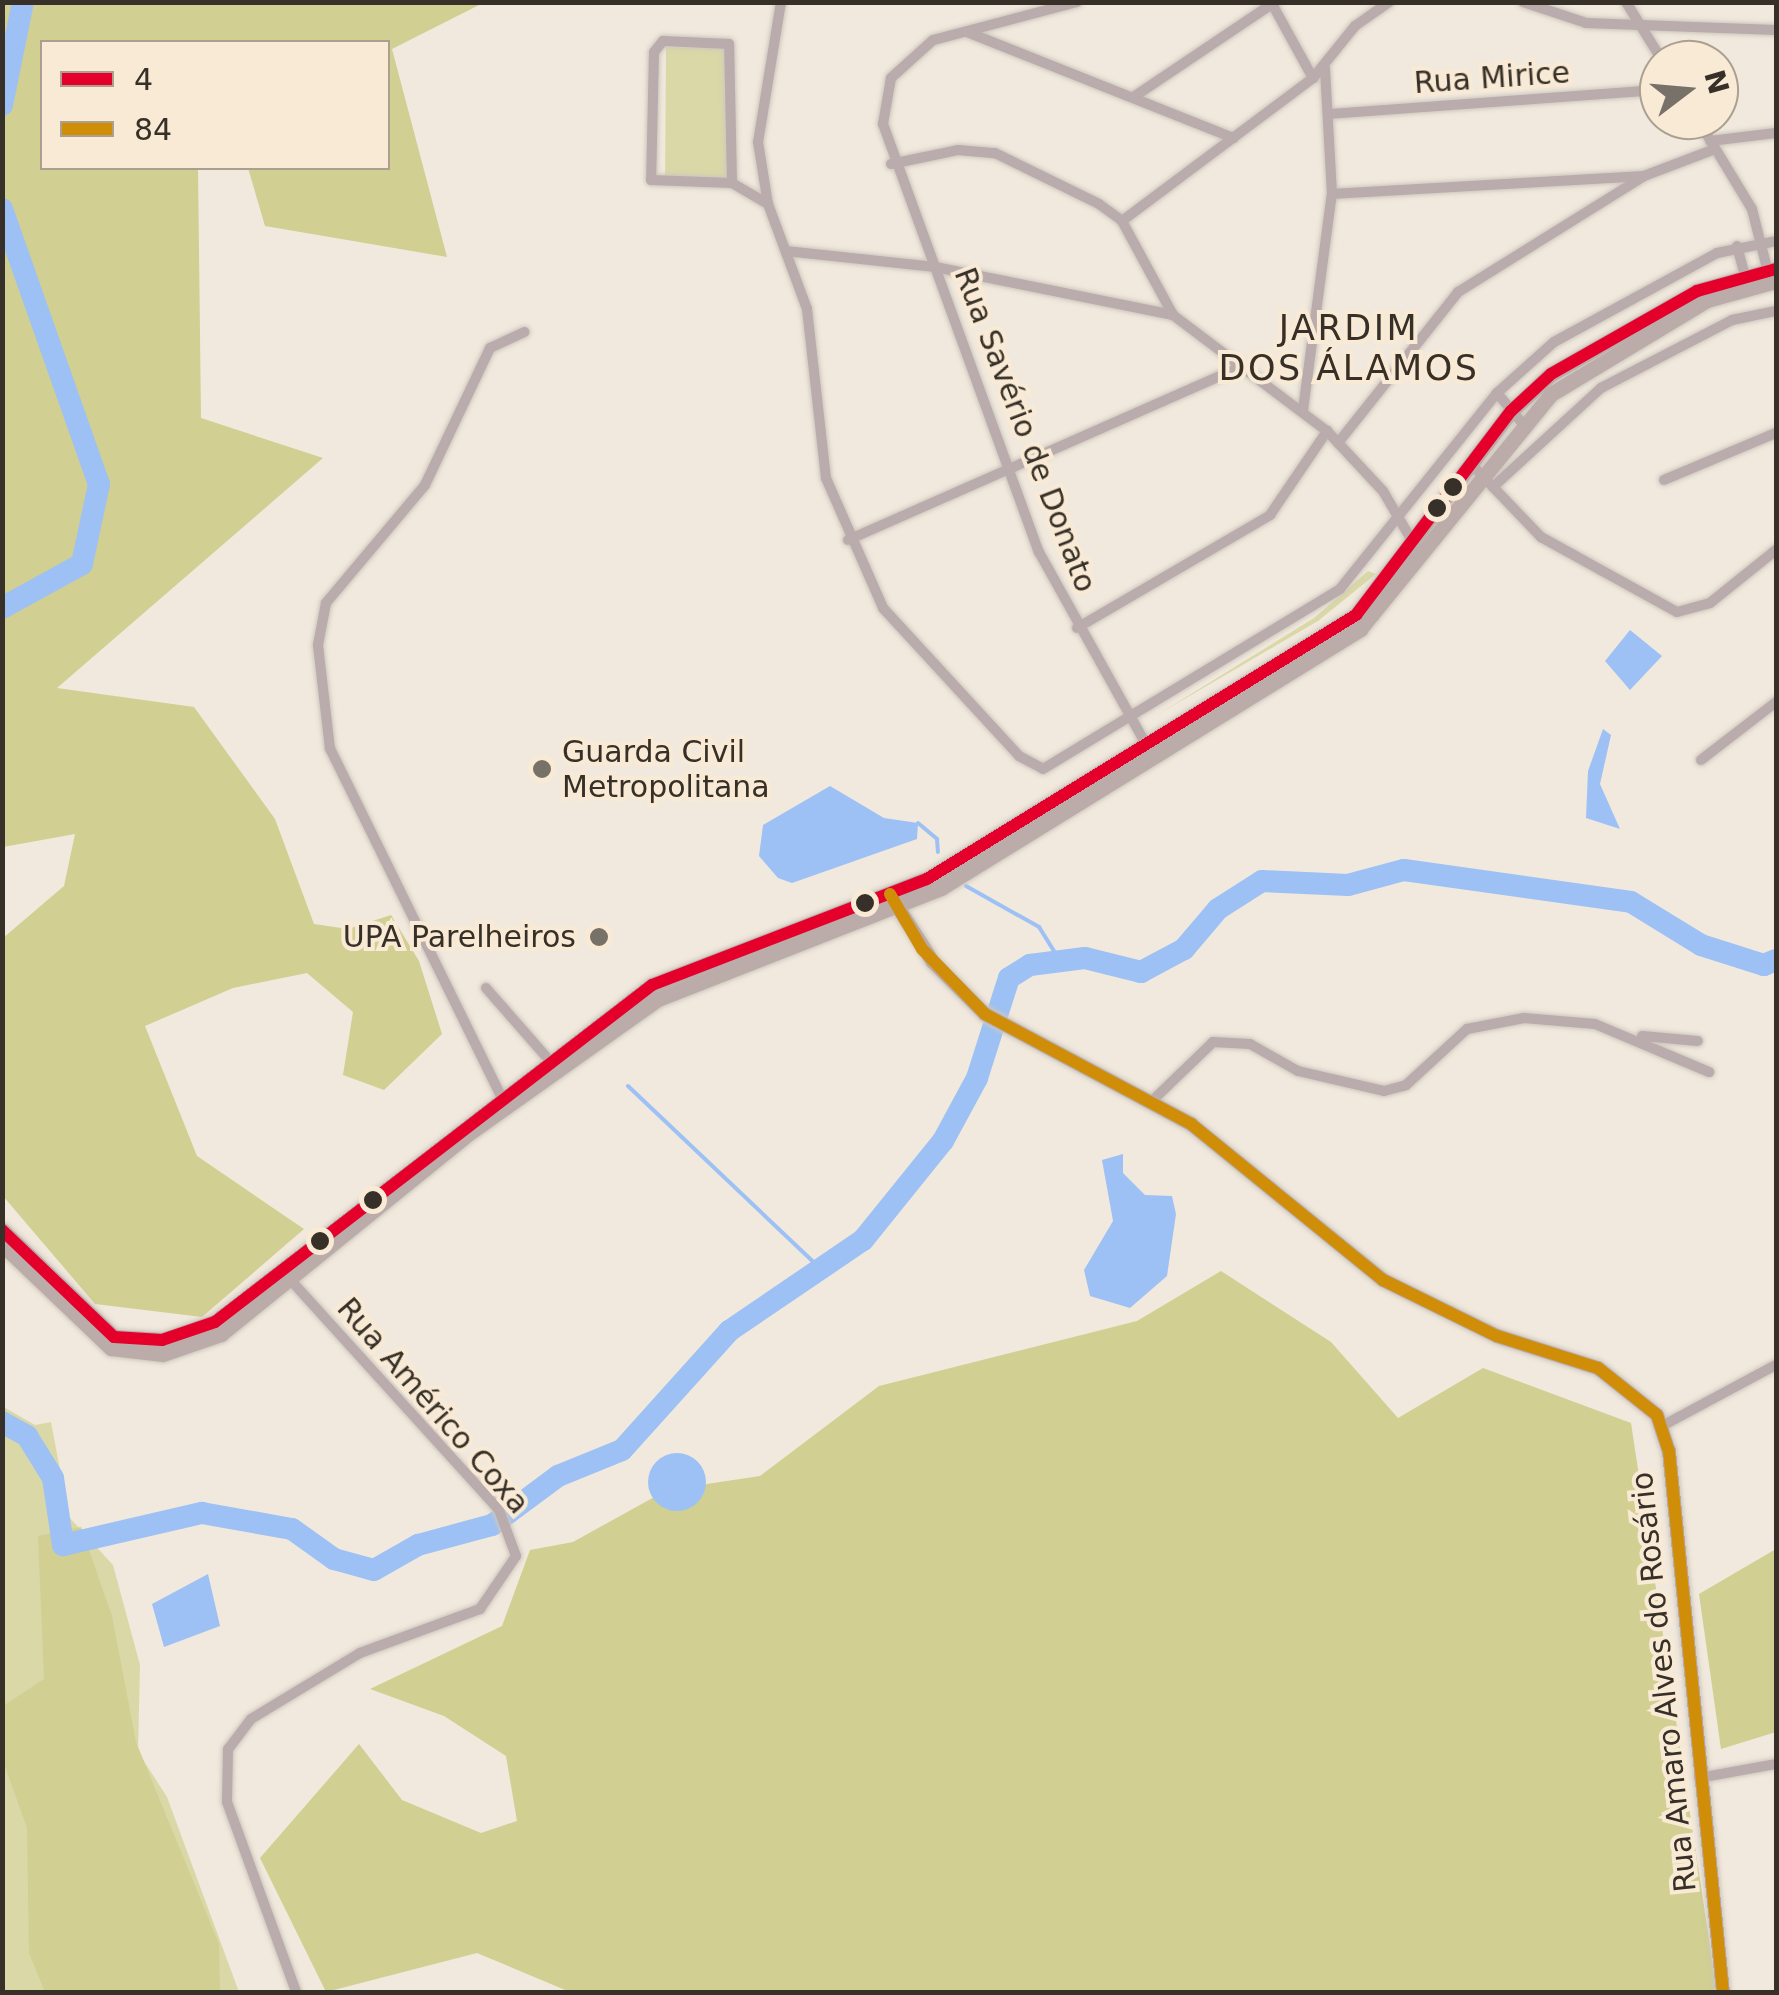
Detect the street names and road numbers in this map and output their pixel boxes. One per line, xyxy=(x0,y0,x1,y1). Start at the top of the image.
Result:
street label: Rua Mirice xyxy=(1413,55,1571,101)
street label: Rua Savério de Donato xyxy=(946,263,1104,597)
street label: Rua Américo Coxa xyxy=(329,1291,537,1521)
street label: Rua Amaro Alves do Rosário xyxy=(1624,1470,1704,1894)

